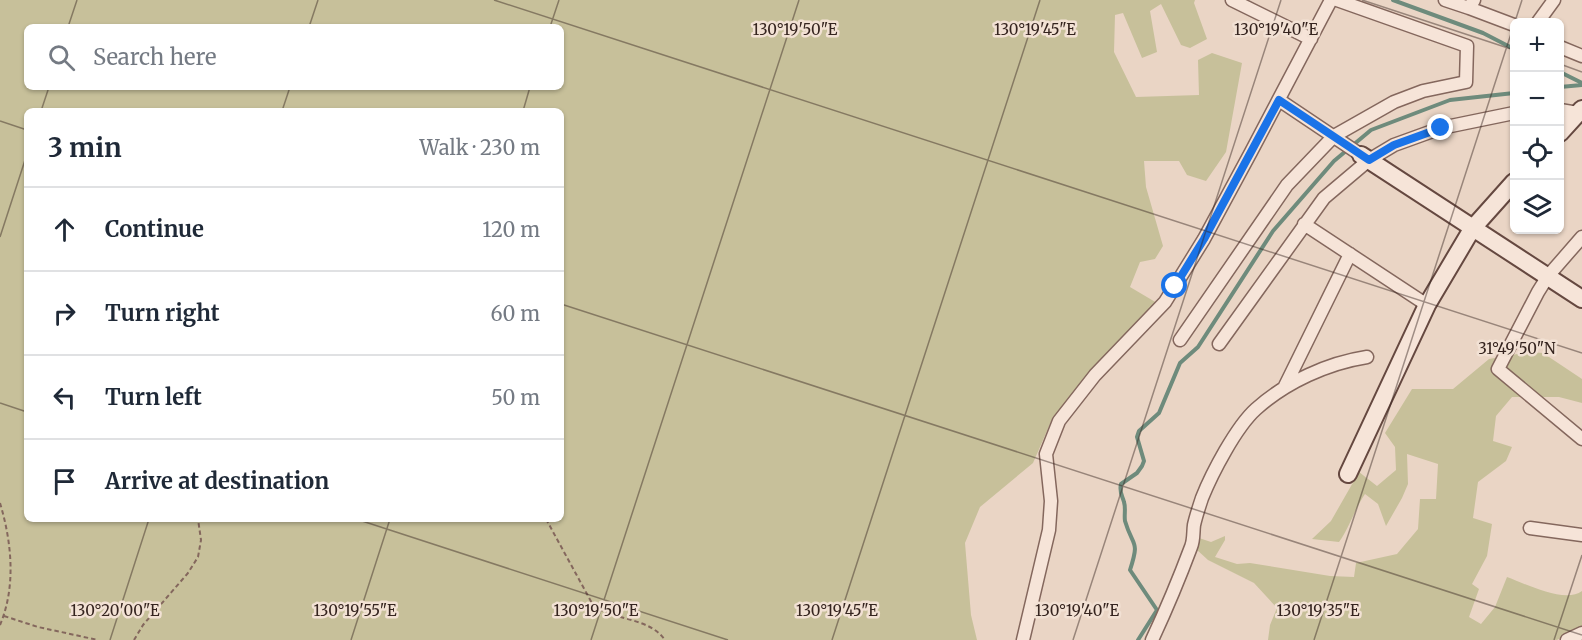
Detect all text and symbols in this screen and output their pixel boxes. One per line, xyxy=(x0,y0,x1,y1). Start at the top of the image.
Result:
map controls xyxy=(1510,18,1564,234)
button: + xyxy=(1510,18,1564,72)
text: 130°19'50"E xyxy=(753,20,838,39)
text: 130°19'45"E xyxy=(994,20,1076,39)
text: 130°19'40"E xyxy=(1234,20,1319,39)
search box xyxy=(24,24,564,90)
icon: search xyxy=(45,41,78,74)
text: Search here xyxy=(93,43,216,71)
button: − xyxy=(1510,72,1564,126)
route end xyxy=(1427,114,1453,140)
button: locate xyxy=(1510,126,1564,180)
text: 3 min xyxy=(48,131,122,164)
text: Walk · 230 m xyxy=(420,135,540,160)
button: layers xyxy=(1510,180,1564,234)
icon: ahead xyxy=(48,213,81,246)
text: Continue xyxy=(105,215,204,243)
text: 120 m xyxy=(482,217,540,242)
route start xyxy=(1161,272,1187,298)
icon: right xyxy=(48,297,81,330)
text: Turn right xyxy=(105,299,219,327)
text: 60 m xyxy=(490,301,540,326)
text: 31°49'50"N xyxy=(1478,339,1556,358)
icon: left xyxy=(48,381,81,414)
text: Turn left xyxy=(105,383,202,411)
text: 50 m xyxy=(491,385,540,410)
icon: arrive xyxy=(48,465,81,498)
text: Arrive at destination xyxy=(105,467,329,495)
text: 130°20'00"E xyxy=(70,601,160,620)
text: 130°19'55"E xyxy=(314,601,397,620)
text: 130°19'50"E xyxy=(554,601,639,620)
text: 130°19'45"E xyxy=(796,601,878,620)
text: 130°19'40"E xyxy=(1035,601,1120,620)
text: 130°19'35"E xyxy=(1276,601,1360,620)

